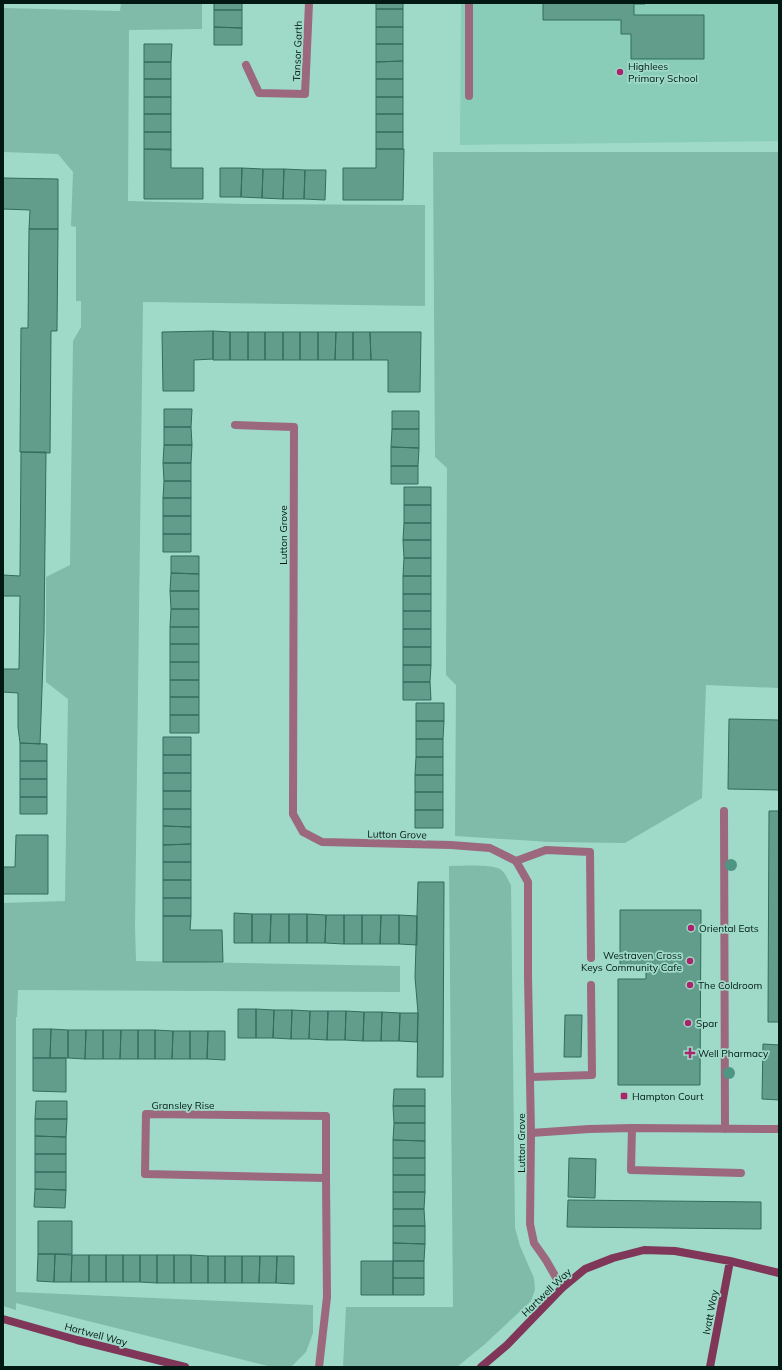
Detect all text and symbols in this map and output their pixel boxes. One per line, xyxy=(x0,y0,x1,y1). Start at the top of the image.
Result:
street label: Tansor Garth xyxy=(290,20,305,82)
place label: Highlees Primary School xyxy=(628,60,698,85)
marker: Highlees Primary School xyxy=(615,67,625,77)
street label: Lutton Grove xyxy=(277,505,290,565)
street label: Lutton Grove xyxy=(367,827,427,842)
place label: Oriental Eats xyxy=(699,922,759,935)
marker: Oriental Eats xyxy=(686,923,696,933)
place label: Westraven Cross Keys Community Cafe xyxy=(581,949,682,974)
marker: Westraven Cross Keys Community Cafe xyxy=(685,956,695,966)
place label: The Coldroom xyxy=(698,979,763,992)
marker: The Coldroom xyxy=(685,980,695,990)
place label: Spar xyxy=(696,1017,718,1030)
marker: Spar xyxy=(683,1018,693,1028)
place label: Well Pharmacy xyxy=(698,1047,769,1060)
marker: Well Pharmacy xyxy=(685,1048,695,1058)
place label: Hampton Court xyxy=(632,1090,704,1103)
marker: Hampton Court xyxy=(619,1091,629,1101)
street label: Gransley Rise xyxy=(151,1099,215,1112)
street label: Lutton Grove xyxy=(515,1113,528,1173)
street label: Hartwell Way xyxy=(519,1265,575,1319)
street label: Ivatt Way xyxy=(700,1288,721,1335)
street label: Hartwell Way xyxy=(63,1320,129,1349)

